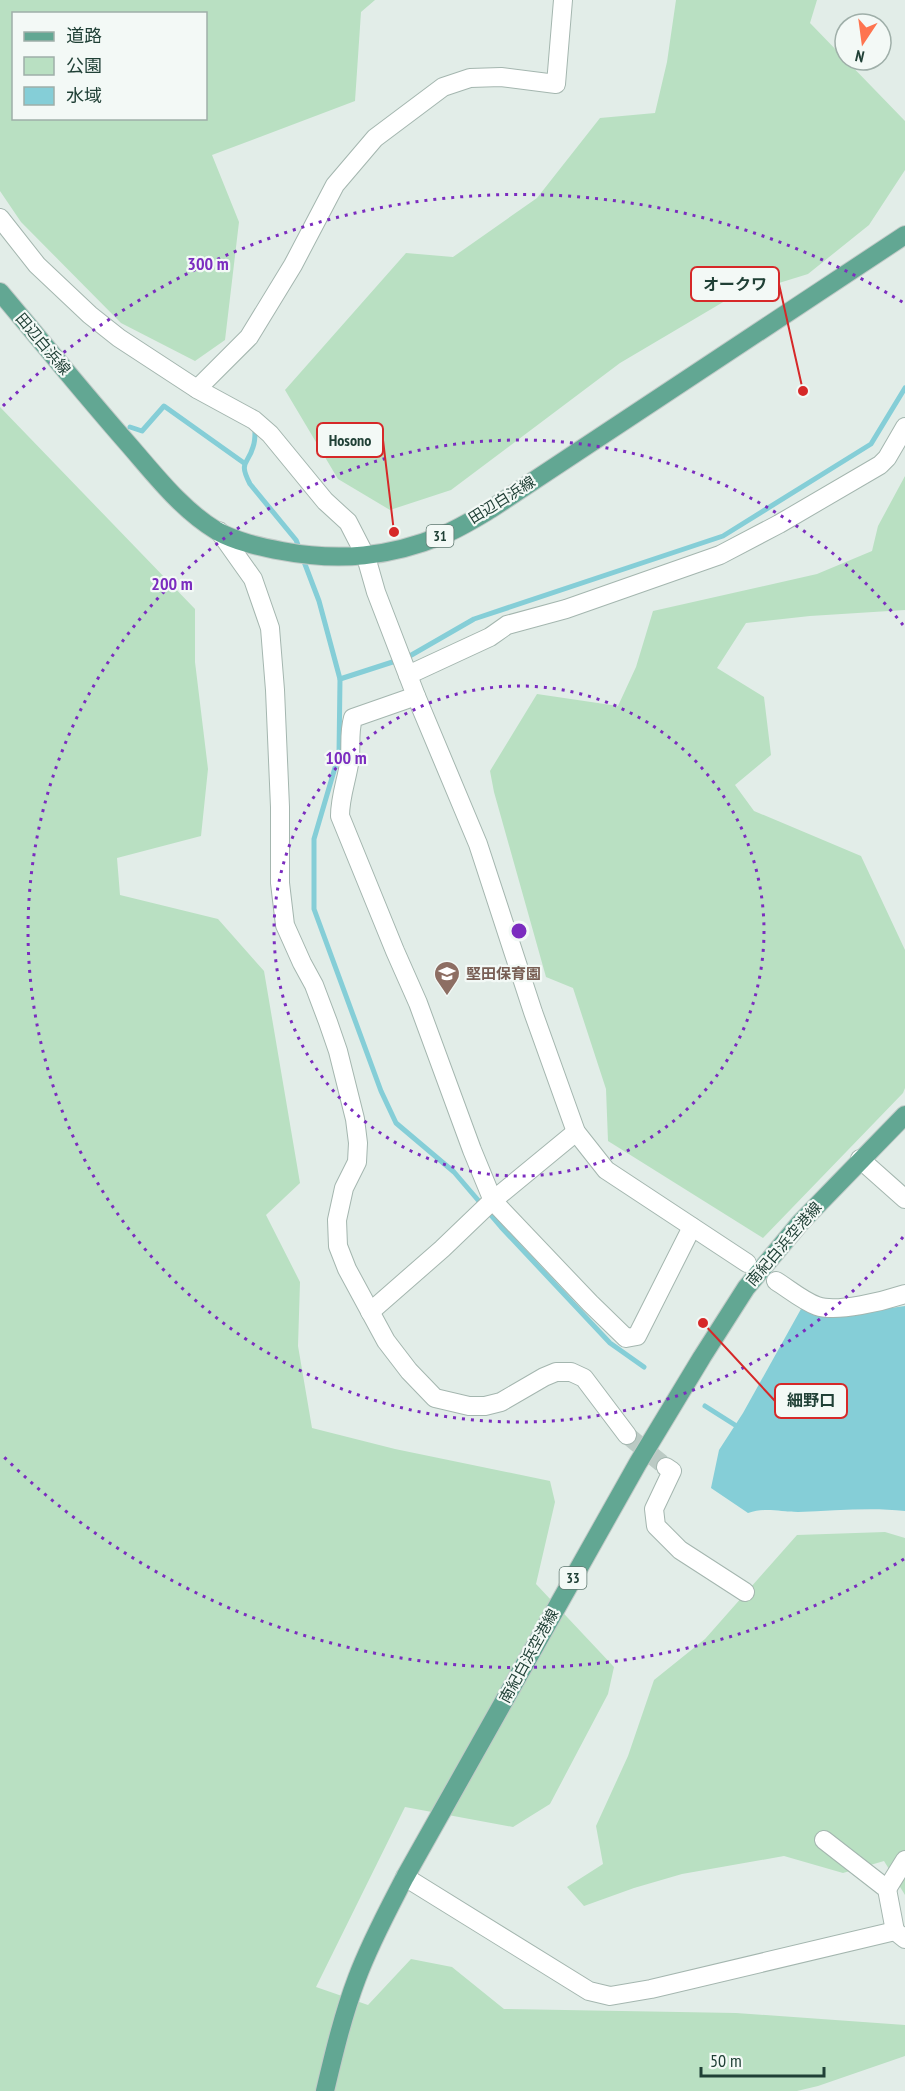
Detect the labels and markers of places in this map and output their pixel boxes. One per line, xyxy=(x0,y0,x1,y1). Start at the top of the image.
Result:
callout: オークワ xyxy=(691,267,779,301)
callout: Hosono xyxy=(317,423,383,457)
centre of rings xyxy=(509,921,529,941)
school or university icon: 堅田保育園 xyxy=(432,959,462,997)
place label: 堅田保育園 xyxy=(466,964,541,983)
callout: 細野口 xyxy=(775,1384,847,1418)

